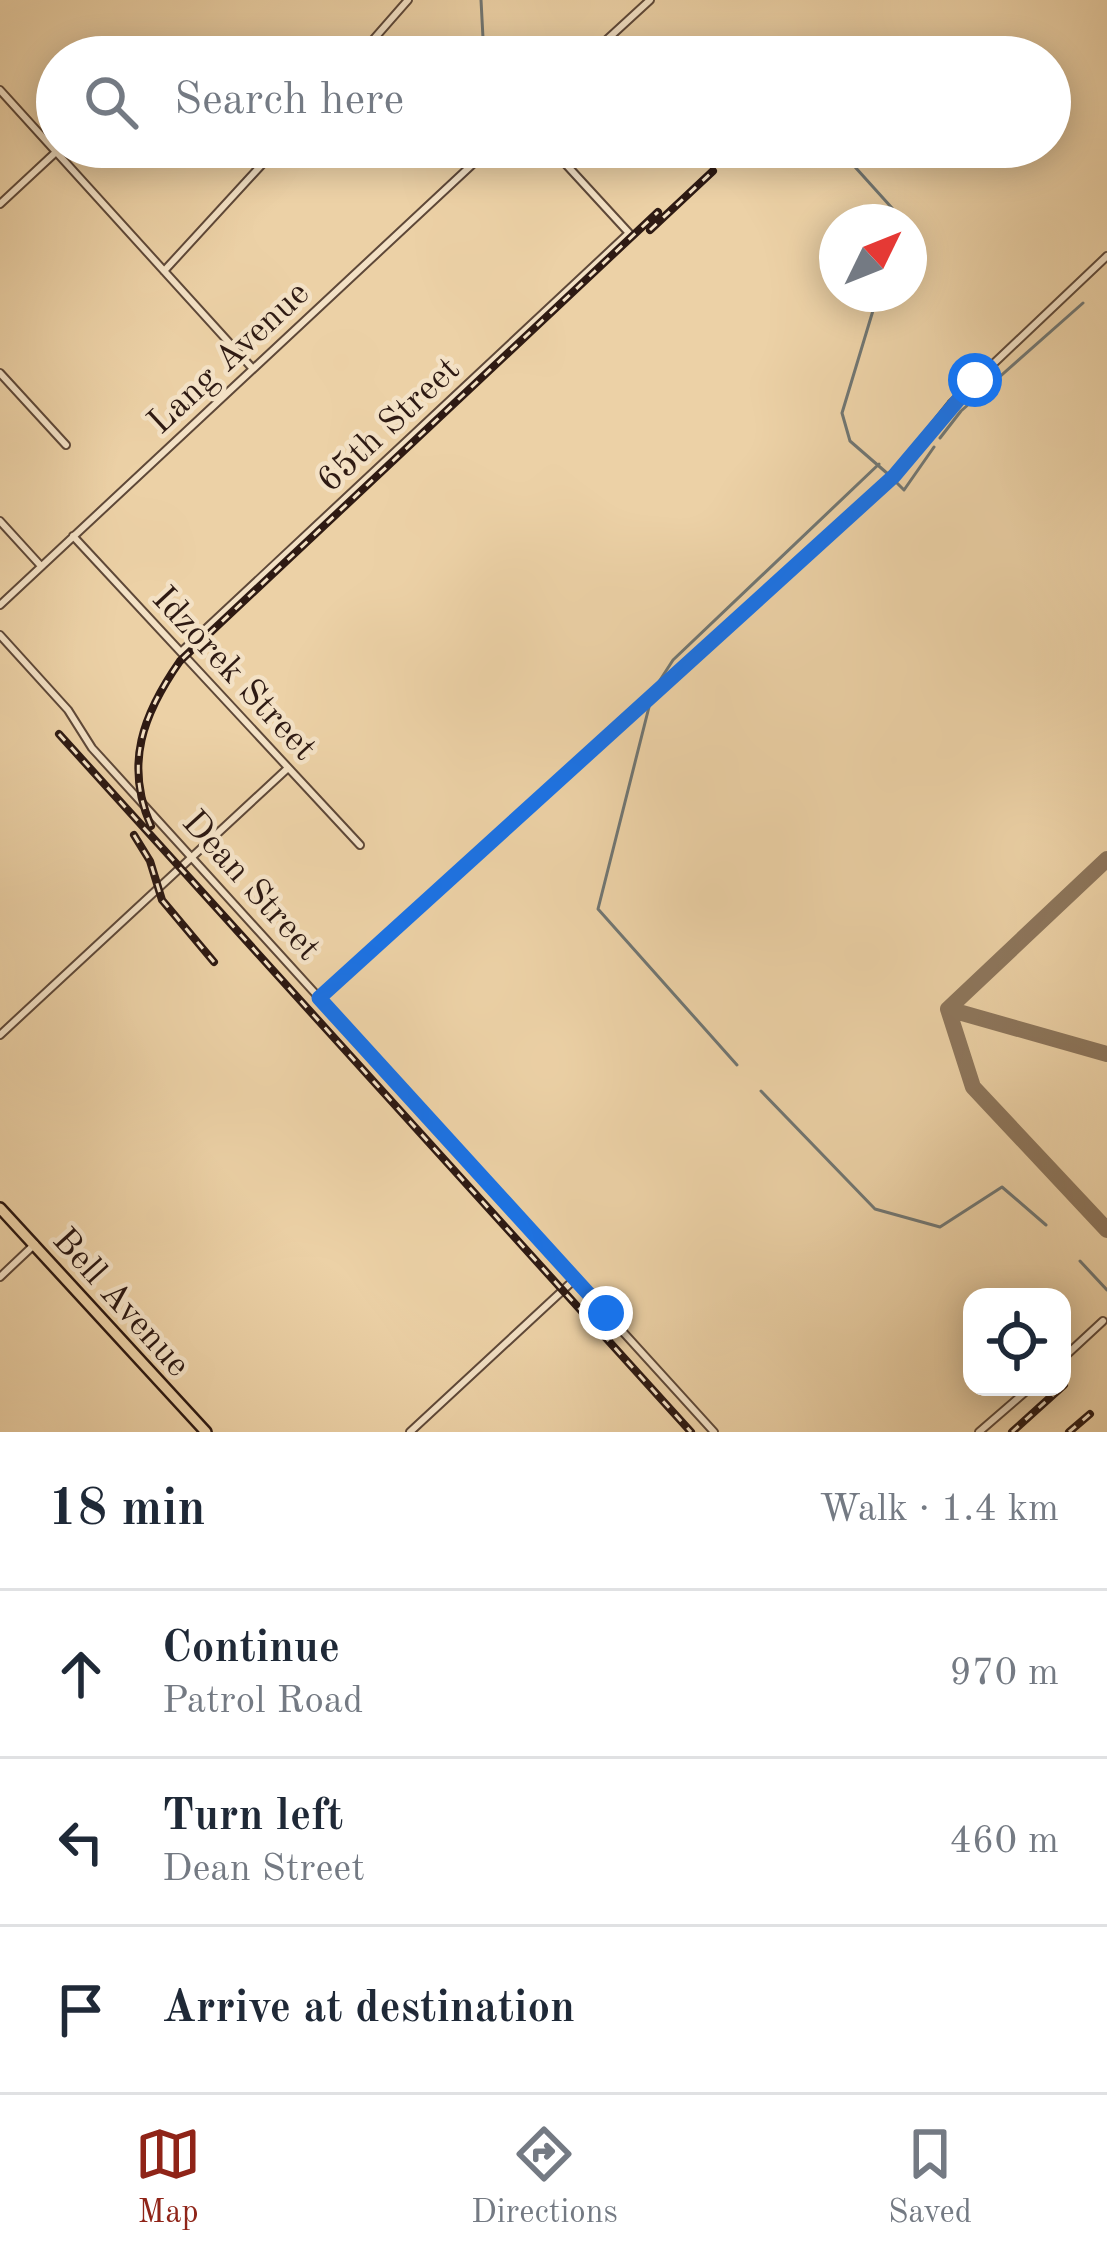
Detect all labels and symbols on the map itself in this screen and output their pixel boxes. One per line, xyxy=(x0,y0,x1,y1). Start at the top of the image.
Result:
north arrow xyxy=(819,204,927,312)
street label: Lang Avenue xyxy=(142,276,317,442)
street label: 65th Street xyxy=(312,352,468,500)
route start xyxy=(948,353,1002,407)
street label: Idzorek Street xyxy=(144,581,322,768)
street label: Dean Street xyxy=(174,805,326,968)
street label: Bell Avenue xyxy=(45,1223,195,1385)
route end xyxy=(579,1286,633,1340)

